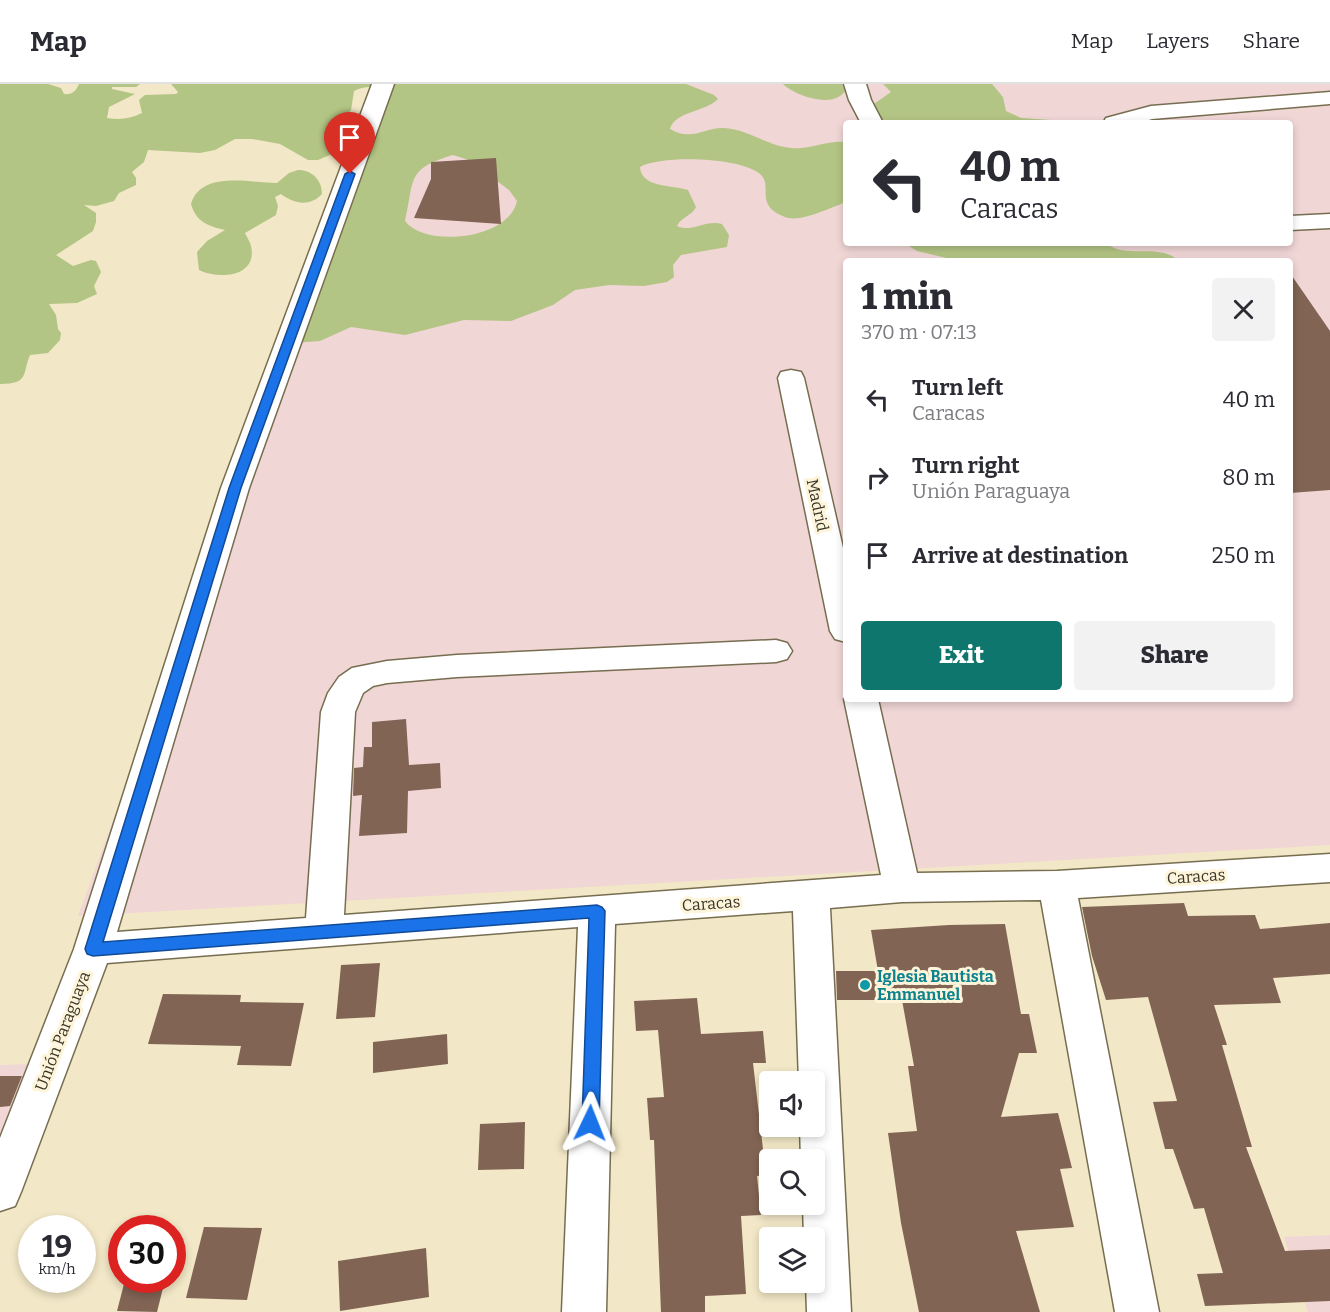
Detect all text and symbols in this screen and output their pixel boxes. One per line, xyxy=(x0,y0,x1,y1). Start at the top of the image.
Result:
text: Map xyxy=(30,25,87,58)
text: Map xyxy=(1071,28,1113,54)
text: Layers xyxy=(1146,28,1210,54)
text: Share xyxy=(1243,28,1300,54)
pin xyxy=(324,112,375,174)
icon: arrive xyxy=(333,121,366,154)
text: 40 m xyxy=(960,142,1060,192)
icon: left xyxy=(861,144,939,222)
text: Caracas xyxy=(960,193,1059,225)
text: 1 min xyxy=(861,275,953,319)
button: close xyxy=(1212,278,1275,341)
text: 370 m · 07:13 xyxy=(861,320,977,344)
text: Turn left xyxy=(912,374,1004,401)
icon: left xyxy=(861,383,894,416)
text: 40 m xyxy=(1223,386,1275,413)
text: Caracas xyxy=(912,401,985,425)
text: Turn right xyxy=(912,452,1020,479)
icon: right xyxy=(861,461,894,494)
text: 80 m xyxy=(1222,464,1275,491)
street label: Madrid xyxy=(803,477,832,534)
text: Unión Paraguaya xyxy=(912,479,1070,503)
icon: arrive xyxy=(861,539,894,572)
text: Arrive at destination xyxy=(912,542,1128,569)
text: 250 m xyxy=(1212,542,1275,569)
button: Exit xyxy=(861,621,1062,690)
button: Share xyxy=(1074,621,1275,690)
street label: Caracas xyxy=(1166,865,1226,888)
street label: Caracas xyxy=(681,892,741,915)
place label: Iglesia Bautista Emmanuel xyxy=(877,967,994,1004)
street label: Unión Paraguaya xyxy=(31,968,94,1094)
marker: Iglesia Bautista Emmanuel xyxy=(858,978,872,992)
map controls xyxy=(759,1071,825,1293)
button: sound xyxy=(759,1071,825,1137)
position arrow xyxy=(558,1091,622,1155)
button: search xyxy=(759,1149,825,1215)
speed limit sign: 30 xyxy=(108,1215,186,1293)
button: layers xyxy=(759,1227,825,1293)
text: 19 xyxy=(42,1229,72,1265)
text: km/h xyxy=(38,1260,76,1278)

